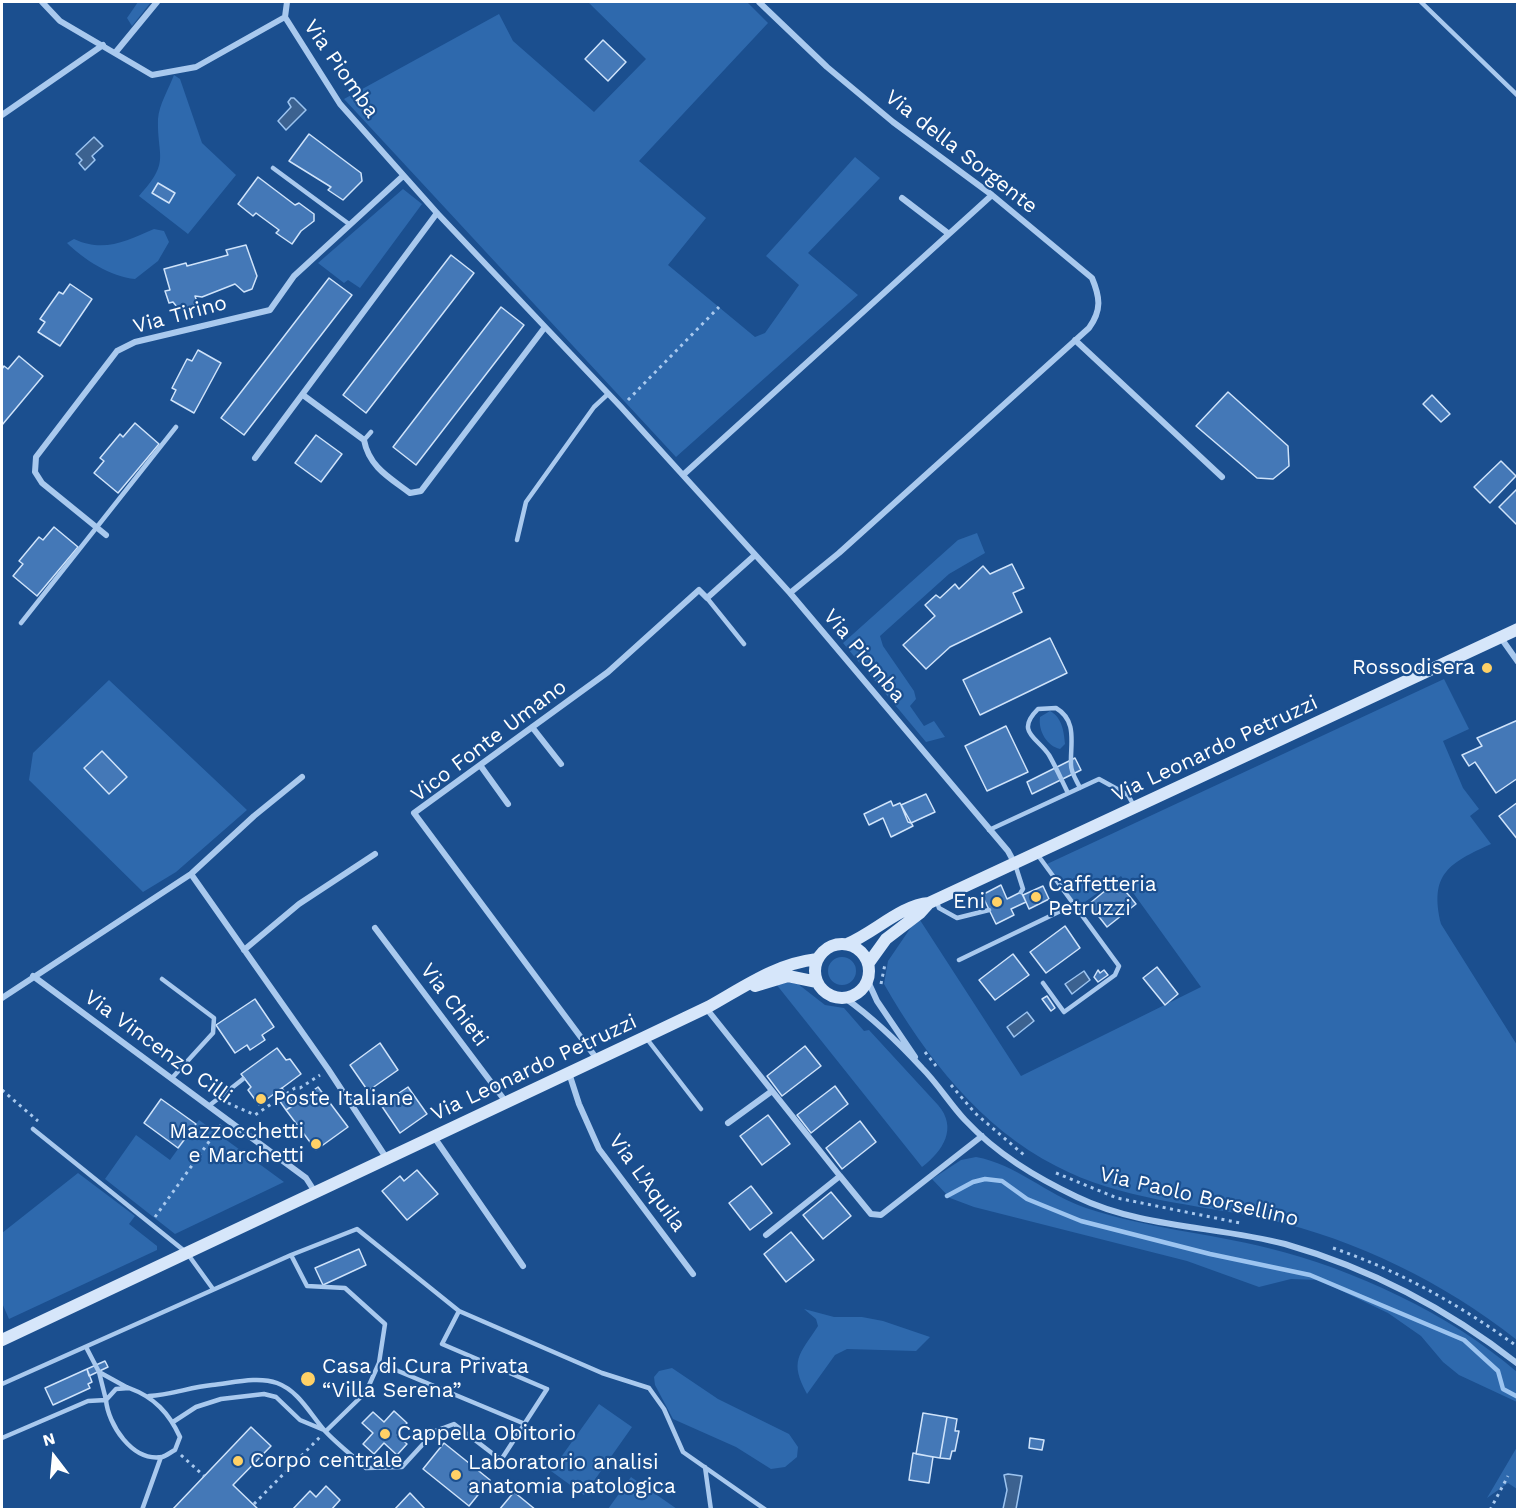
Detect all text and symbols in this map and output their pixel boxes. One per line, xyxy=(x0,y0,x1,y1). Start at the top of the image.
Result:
street label: Via Piomba xyxy=(298,15,384,123)
street label: Via della Sorgente xyxy=(880,85,1042,219)
street label: Via Tirino xyxy=(130,290,230,340)
street label: Via Piomba xyxy=(818,604,910,708)
place label: Rossodisera xyxy=(1352,655,1475,681)
marker: Rossodisera xyxy=(1480,661,1494,675)
street label: Vico Fonte Umano xyxy=(406,674,572,808)
street label: Via Leonardo Petruzzi xyxy=(1108,690,1322,808)
place label: Caffetteria Petruzzi xyxy=(1048,872,1157,922)
place label: Eni xyxy=(953,889,985,915)
marker: Caffetteria Petruzzi xyxy=(1029,890,1043,904)
marker: Eni xyxy=(990,895,1004,909)
street label: Via Chieti xyxy=(415,959,493,1051)
street label: Via Vincenzo Cilli xyxy=(79,985,237,1109)
street label: Via Leonardo Petruzzi xyxy=(427,1009,641,1127)
place label: Poste Italiane xyxy=(273,1086,413,1112)
marker: Poste Italiane xyxy=(254,1092,268,1106)
place label: Mazzocchetti e Marchetti xyxy=(169,1119,304,1169)
street label: Via L'Aquila xyxy=(603,1129,691,1237)
marker: Mazzocchetti e Marchetti xyxy=(309,1137,323,1151)
street label: Via Paolo Borsellino xyxy=(1097,1162,1301,1232)
place label: Casa di Cura Privata “Villa Serena” xyxy=(322,1354,529,1404)
marker: Casa di Cura Privata “Villa Serena” xyxy=(299,1370,317,1388)
place label: Cappella Obitorio xyxy=(397,1421,576,1447)
north arrow xyxy=(24,1427,84,1487)
marker: Cappella Obitorio xyxy=(378,1427,392,1441)
text: N xyxy=(41,1428,57,1450)
place label: Corpo centrale xyxy=(250,1448,403,1474)
place label: Laboratorio analisi anatomia patologica xyxy=(468,1450,676,1500)
marker: Corpo centrale xyxy=(231,1454,245,1468)
marker: Laboratorio analisi anatomia patologica xyxy=(449,1468,463,1482)

